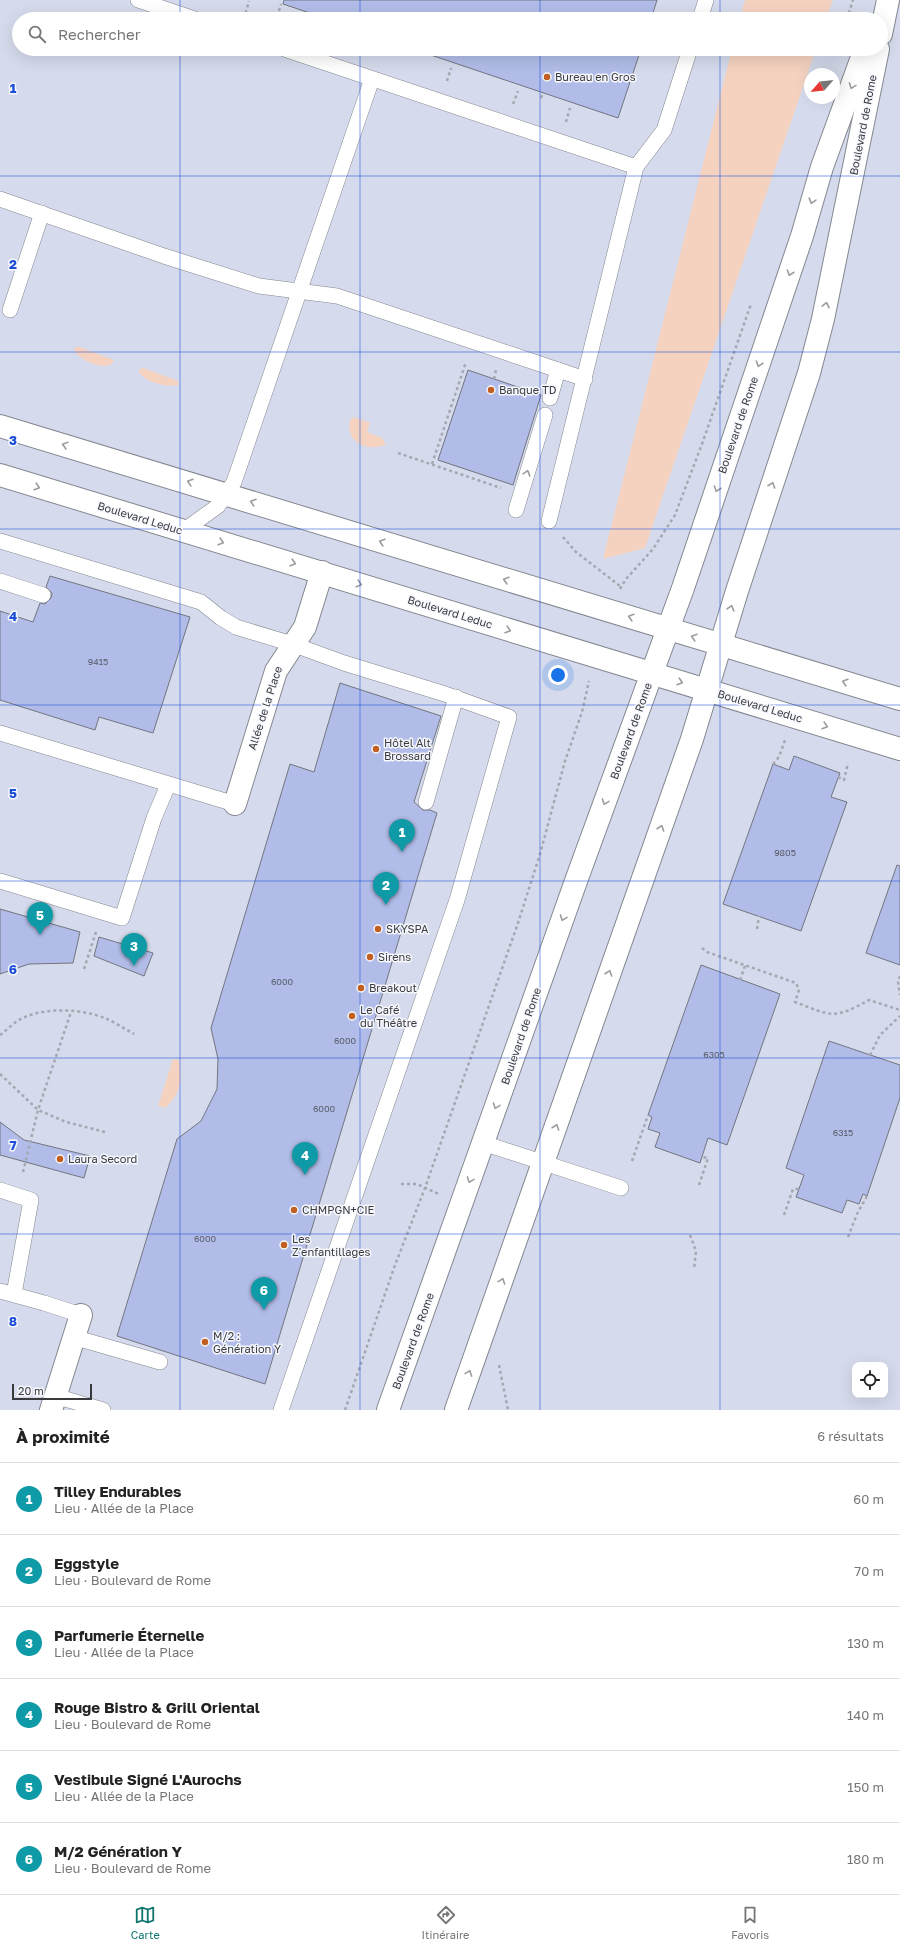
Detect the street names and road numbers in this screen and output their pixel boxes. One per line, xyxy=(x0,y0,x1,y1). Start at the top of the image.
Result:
street label: Boulevard de Rome xyxy=(846,74,879,176)
street label: Boulevard de Rome xyxy=(715,375,760,475)
street label: Boulevard Leduc xyxy=(96,498,184,537)
street label: Boulevard Leduc xyxy=(406,592,494,631)
street label: Allée de la Place xyxy=(245,664,284,751)
street label: Boulevard de Rome xyxy=(607,681,654,781)
street label: Boulevard Leduc xyxy=(716,686,804,725)
street label: Boulevard de Rome xyxy=(498,986,543,1086)
street label: Boulevard de Rome xyxy=(389,1291,436,1391)

